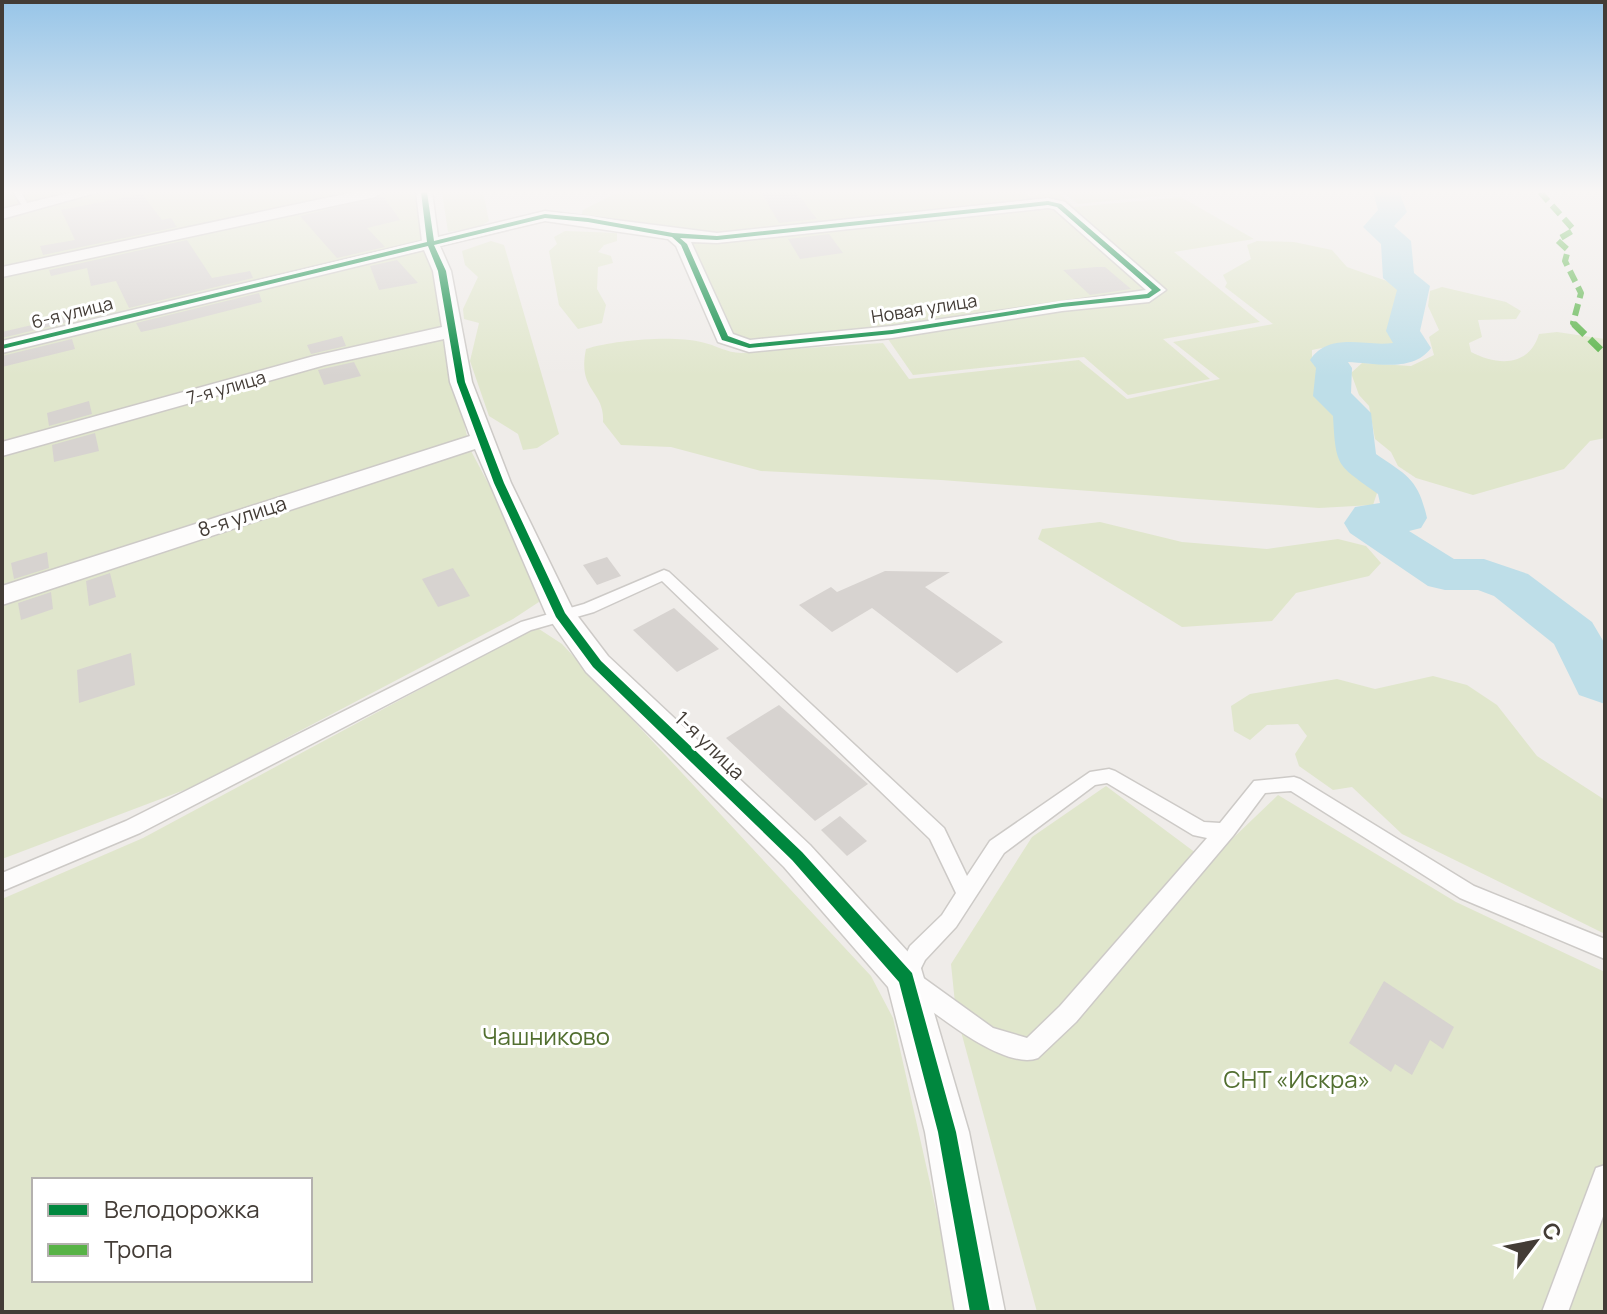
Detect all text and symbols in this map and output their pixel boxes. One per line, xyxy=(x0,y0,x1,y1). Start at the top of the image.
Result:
street label: Новая улица xyxy=(869,288,979,328)
street label: 6-я улица xyxy=(29,290,115,334)
street label: 7-я улица xyxy=(184,364,268,410)
street label: 8-я улица xyxy=(194,489,290,543)
street label: 1-я улица xyxy=(669,705,751,785)
park label: Чашниково xyxy=(482,1019,610,1052)
park label: СНТ «Искра» xyxy=(1224,1062,1370,1095)
legend xyxy=(32,1178,312,1282)
text: Велодорожка xyxy=(104,1192,259,1225)
north arrow xyxy=(1495,1202,1575,1282)
text: С xyxy=(1535,1217,1569,1246)
text: Тропа xyxy=(104,1232,173,1265)

